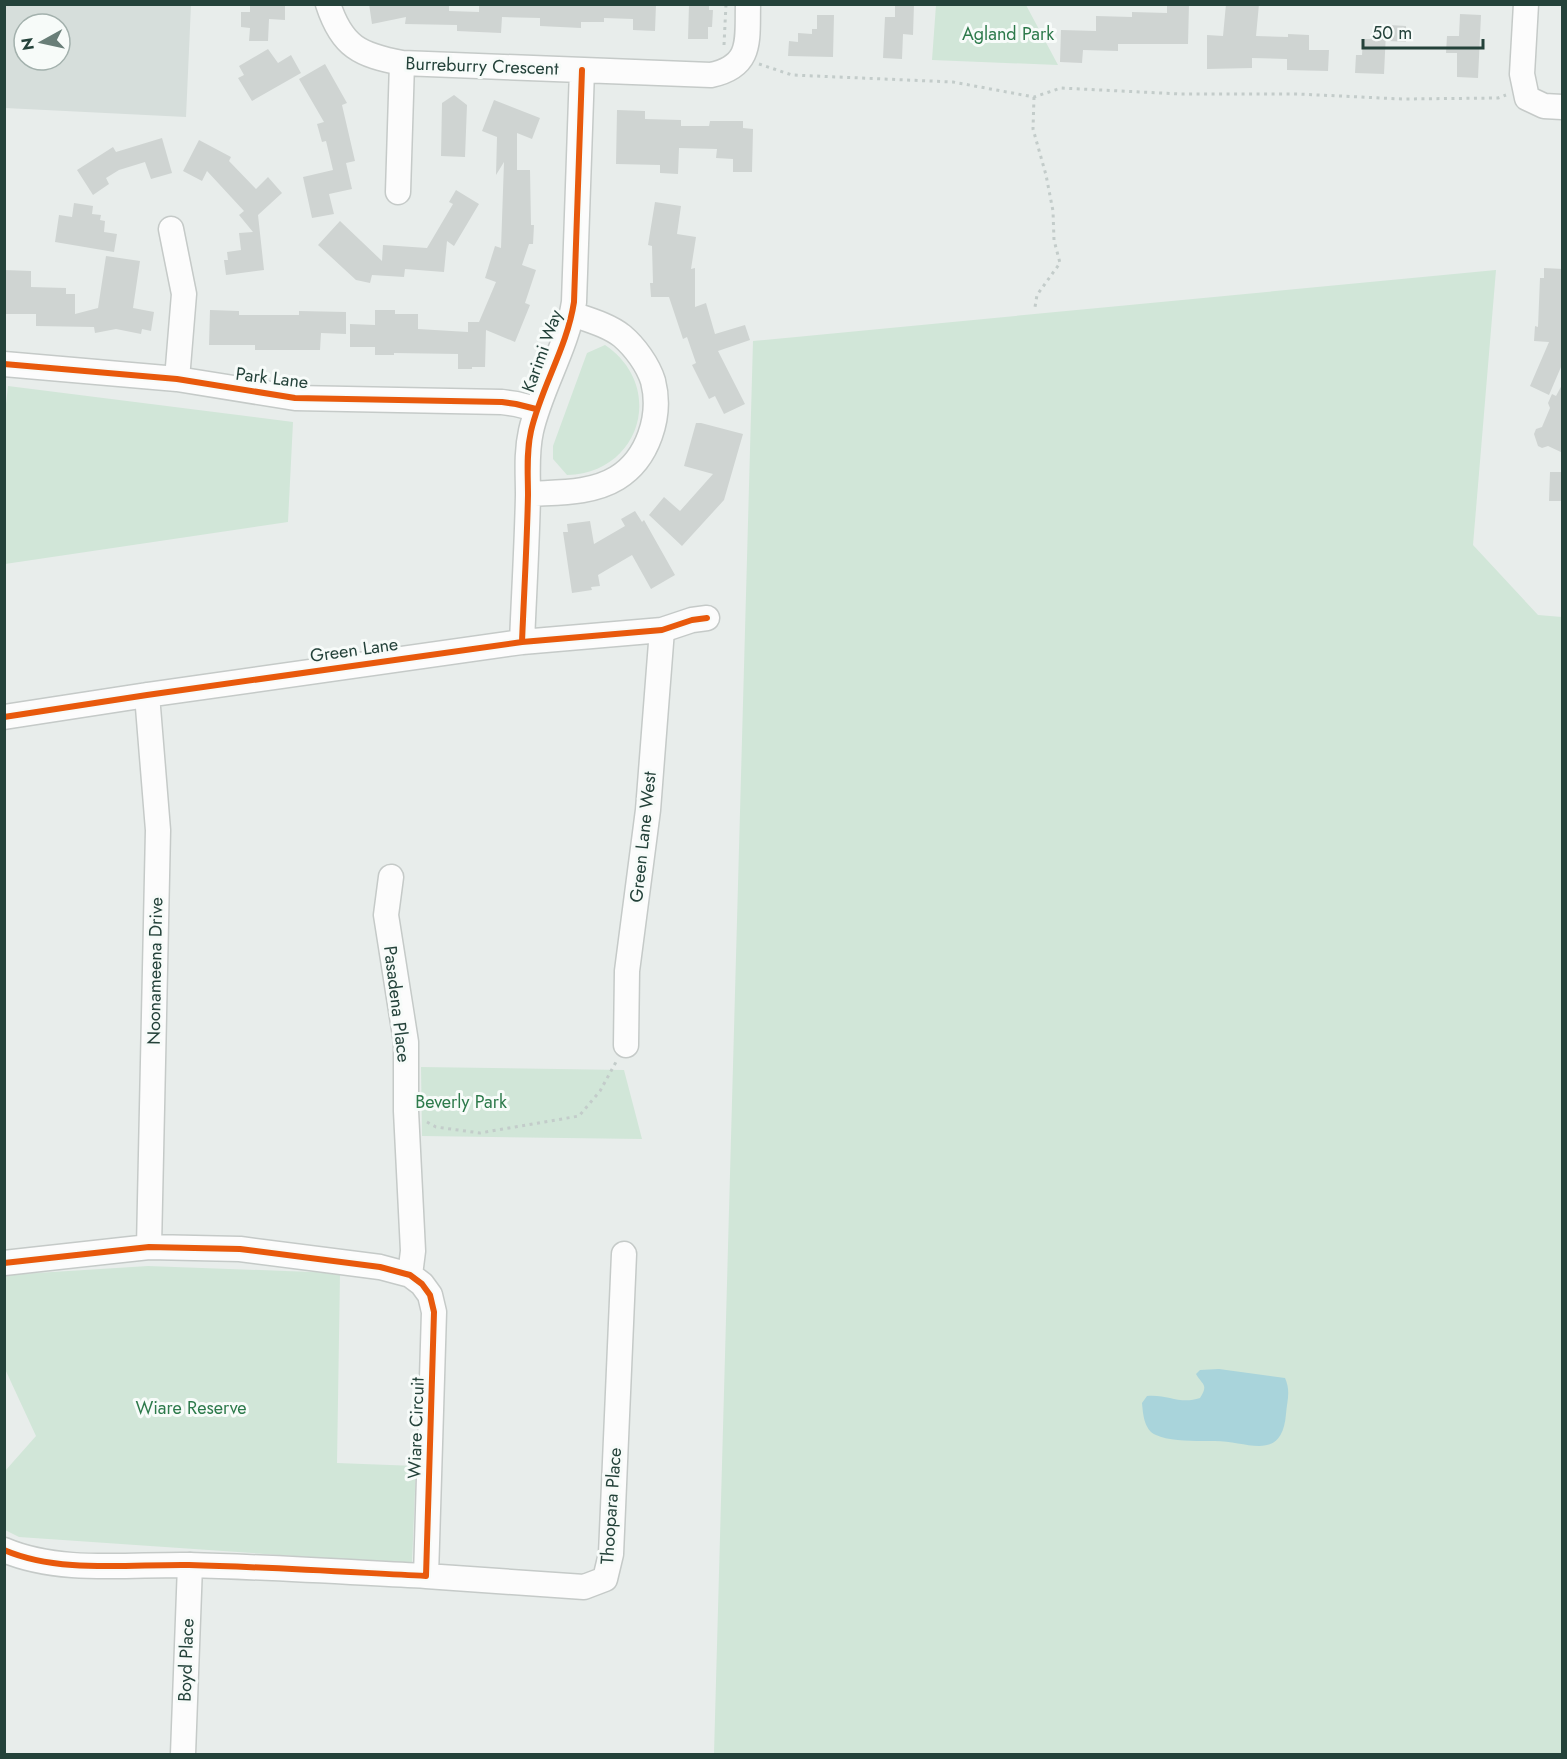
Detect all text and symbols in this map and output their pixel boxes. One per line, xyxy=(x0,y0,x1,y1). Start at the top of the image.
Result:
north arrow xyxy=(12,12,72,72)
scale bar xyxy=(1363,12,1483,50)
text: 50 m xyxy=(1372,20,1412,46)
park label: Agland Park xyxy=(962,21,1054,47)
text: N xyxy=(15,36,40,52)
street label: Burreburry Crescent xyxy=(405,50,560,82)
street label: Karimi Way xyxy=(515,306,569,396)
street label: Park Lane xyxy=(234,361,310,395)
street label: Green Lane xyxy=(308,631,400,669)
street label: Green Lane West xyxy=(623,770,663,904)
street label: Noonameena Drive xyxy=(141,897,169,1045)
street label: Pasadena Place xyxy=(377,944,417,1064)
park label: Beverly Park xyxy=(415,1089,507,1115)
street label: Wiare Circuit xyxy=(401,1376,431,1479)
park label: Wiare Reserve xyxy=(135,1395,247,1421)
street label: Thoopara Place xyxy=(594,1447,628,1565)
street label: Boyd Place xyxy=(172,1618,200,1702)

